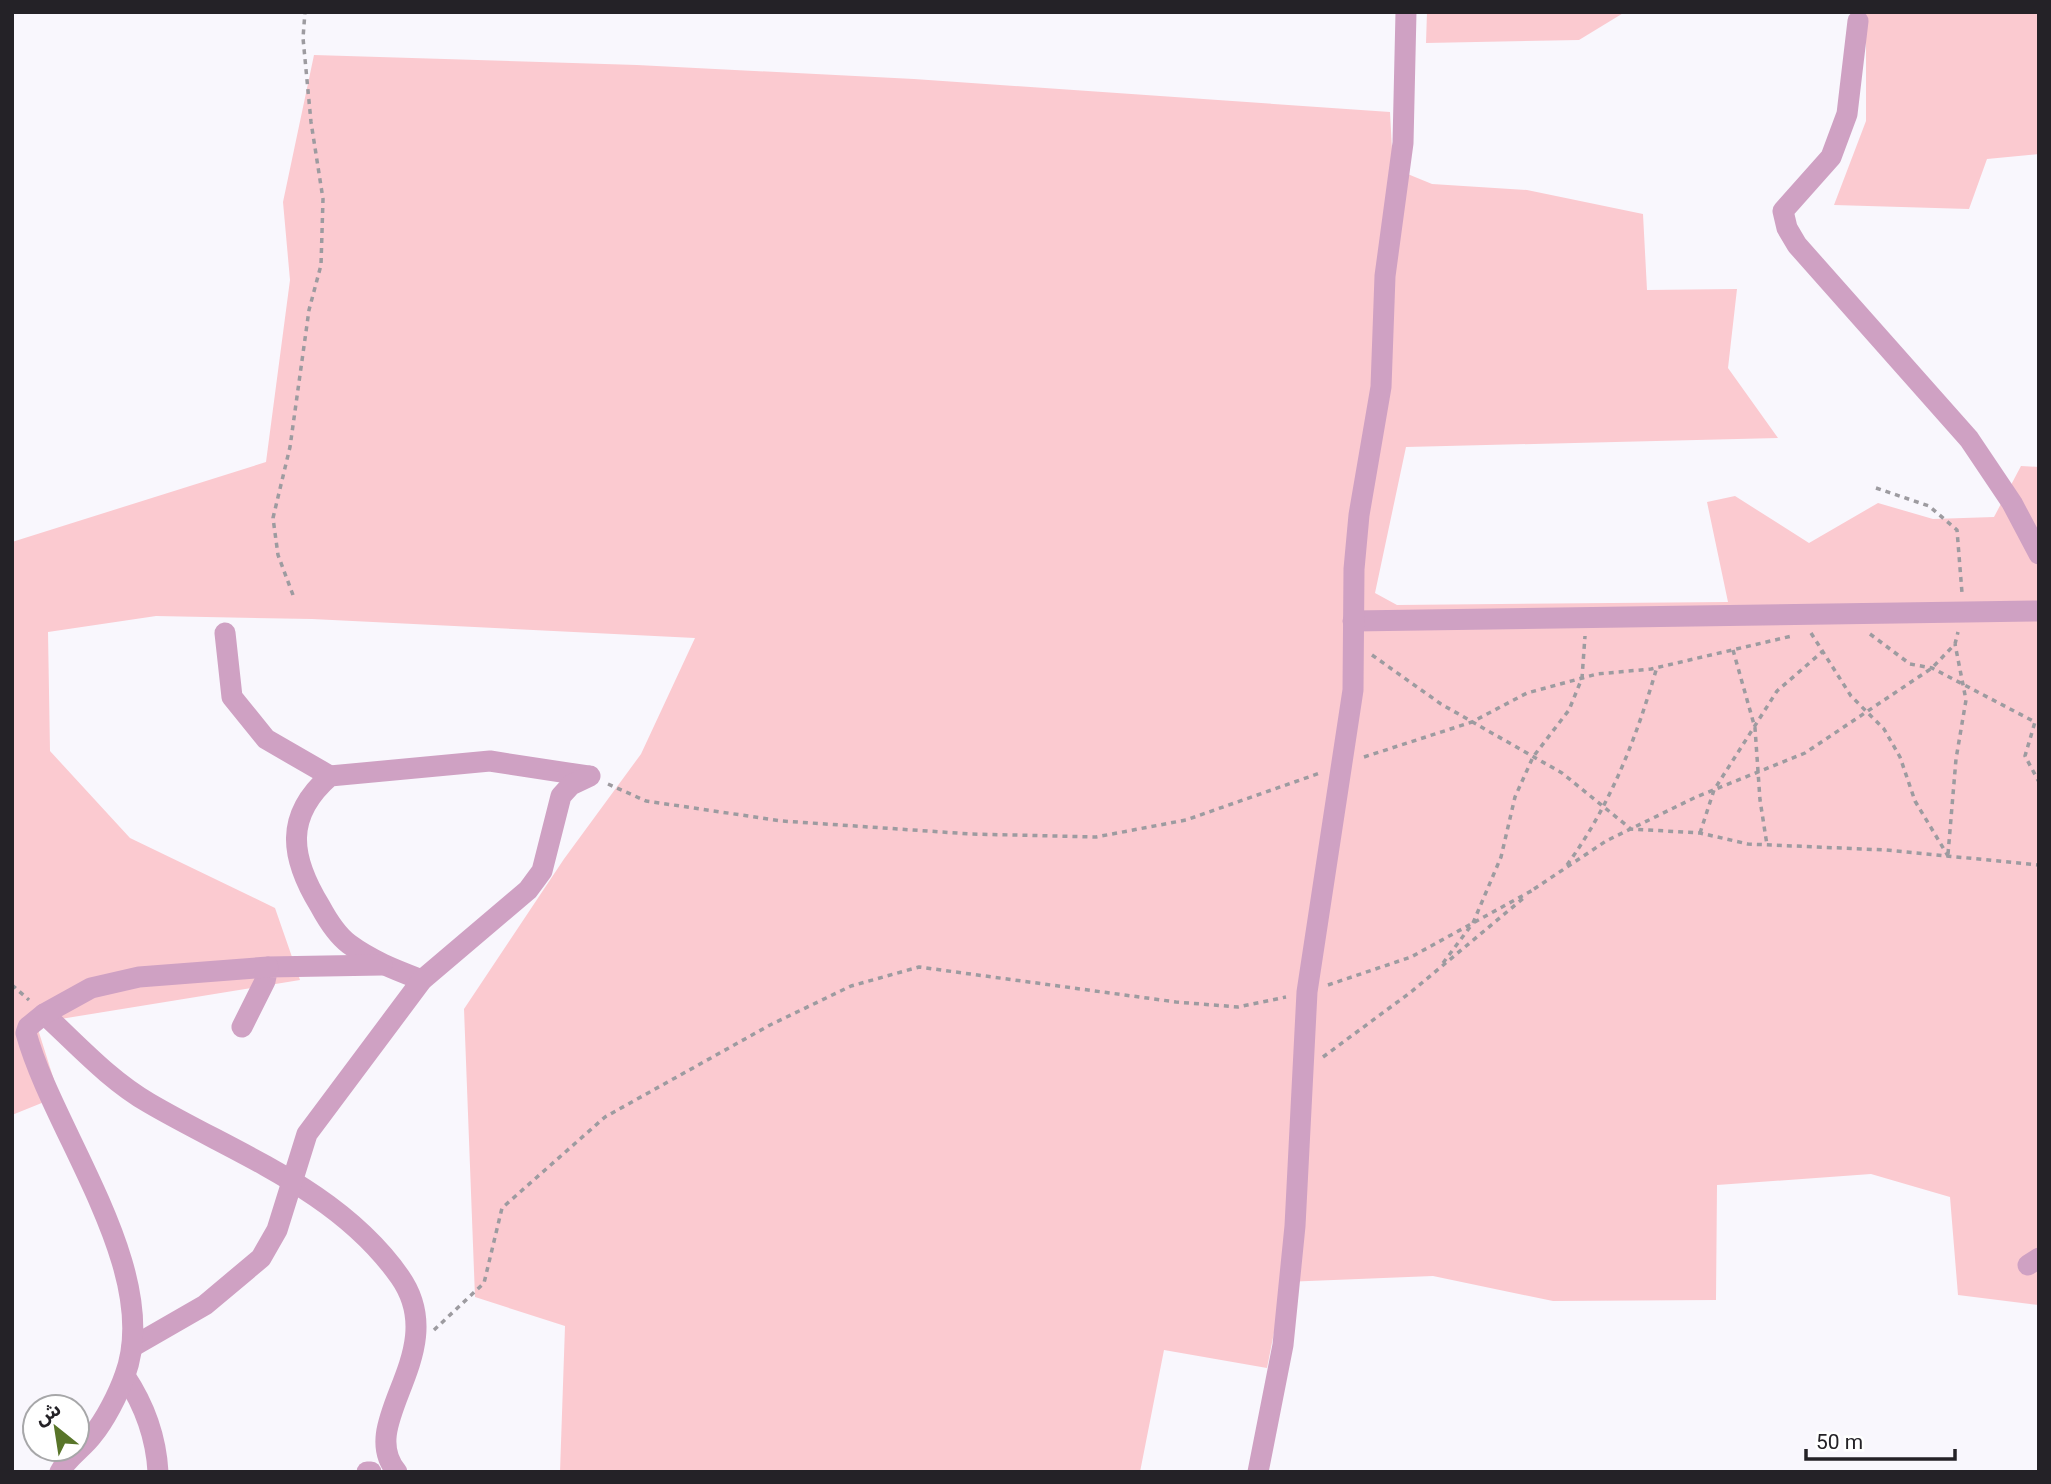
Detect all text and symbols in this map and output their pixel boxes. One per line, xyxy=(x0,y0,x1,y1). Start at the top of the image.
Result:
north arrow xyxy=(21,1393,91,1463)
text: ش xyxy=(31,1397,65,1430)
scale bar xyxy=(1806,1418,1955,1462)
text: 50 m xyxy=(1816,1430,1863,1454)

